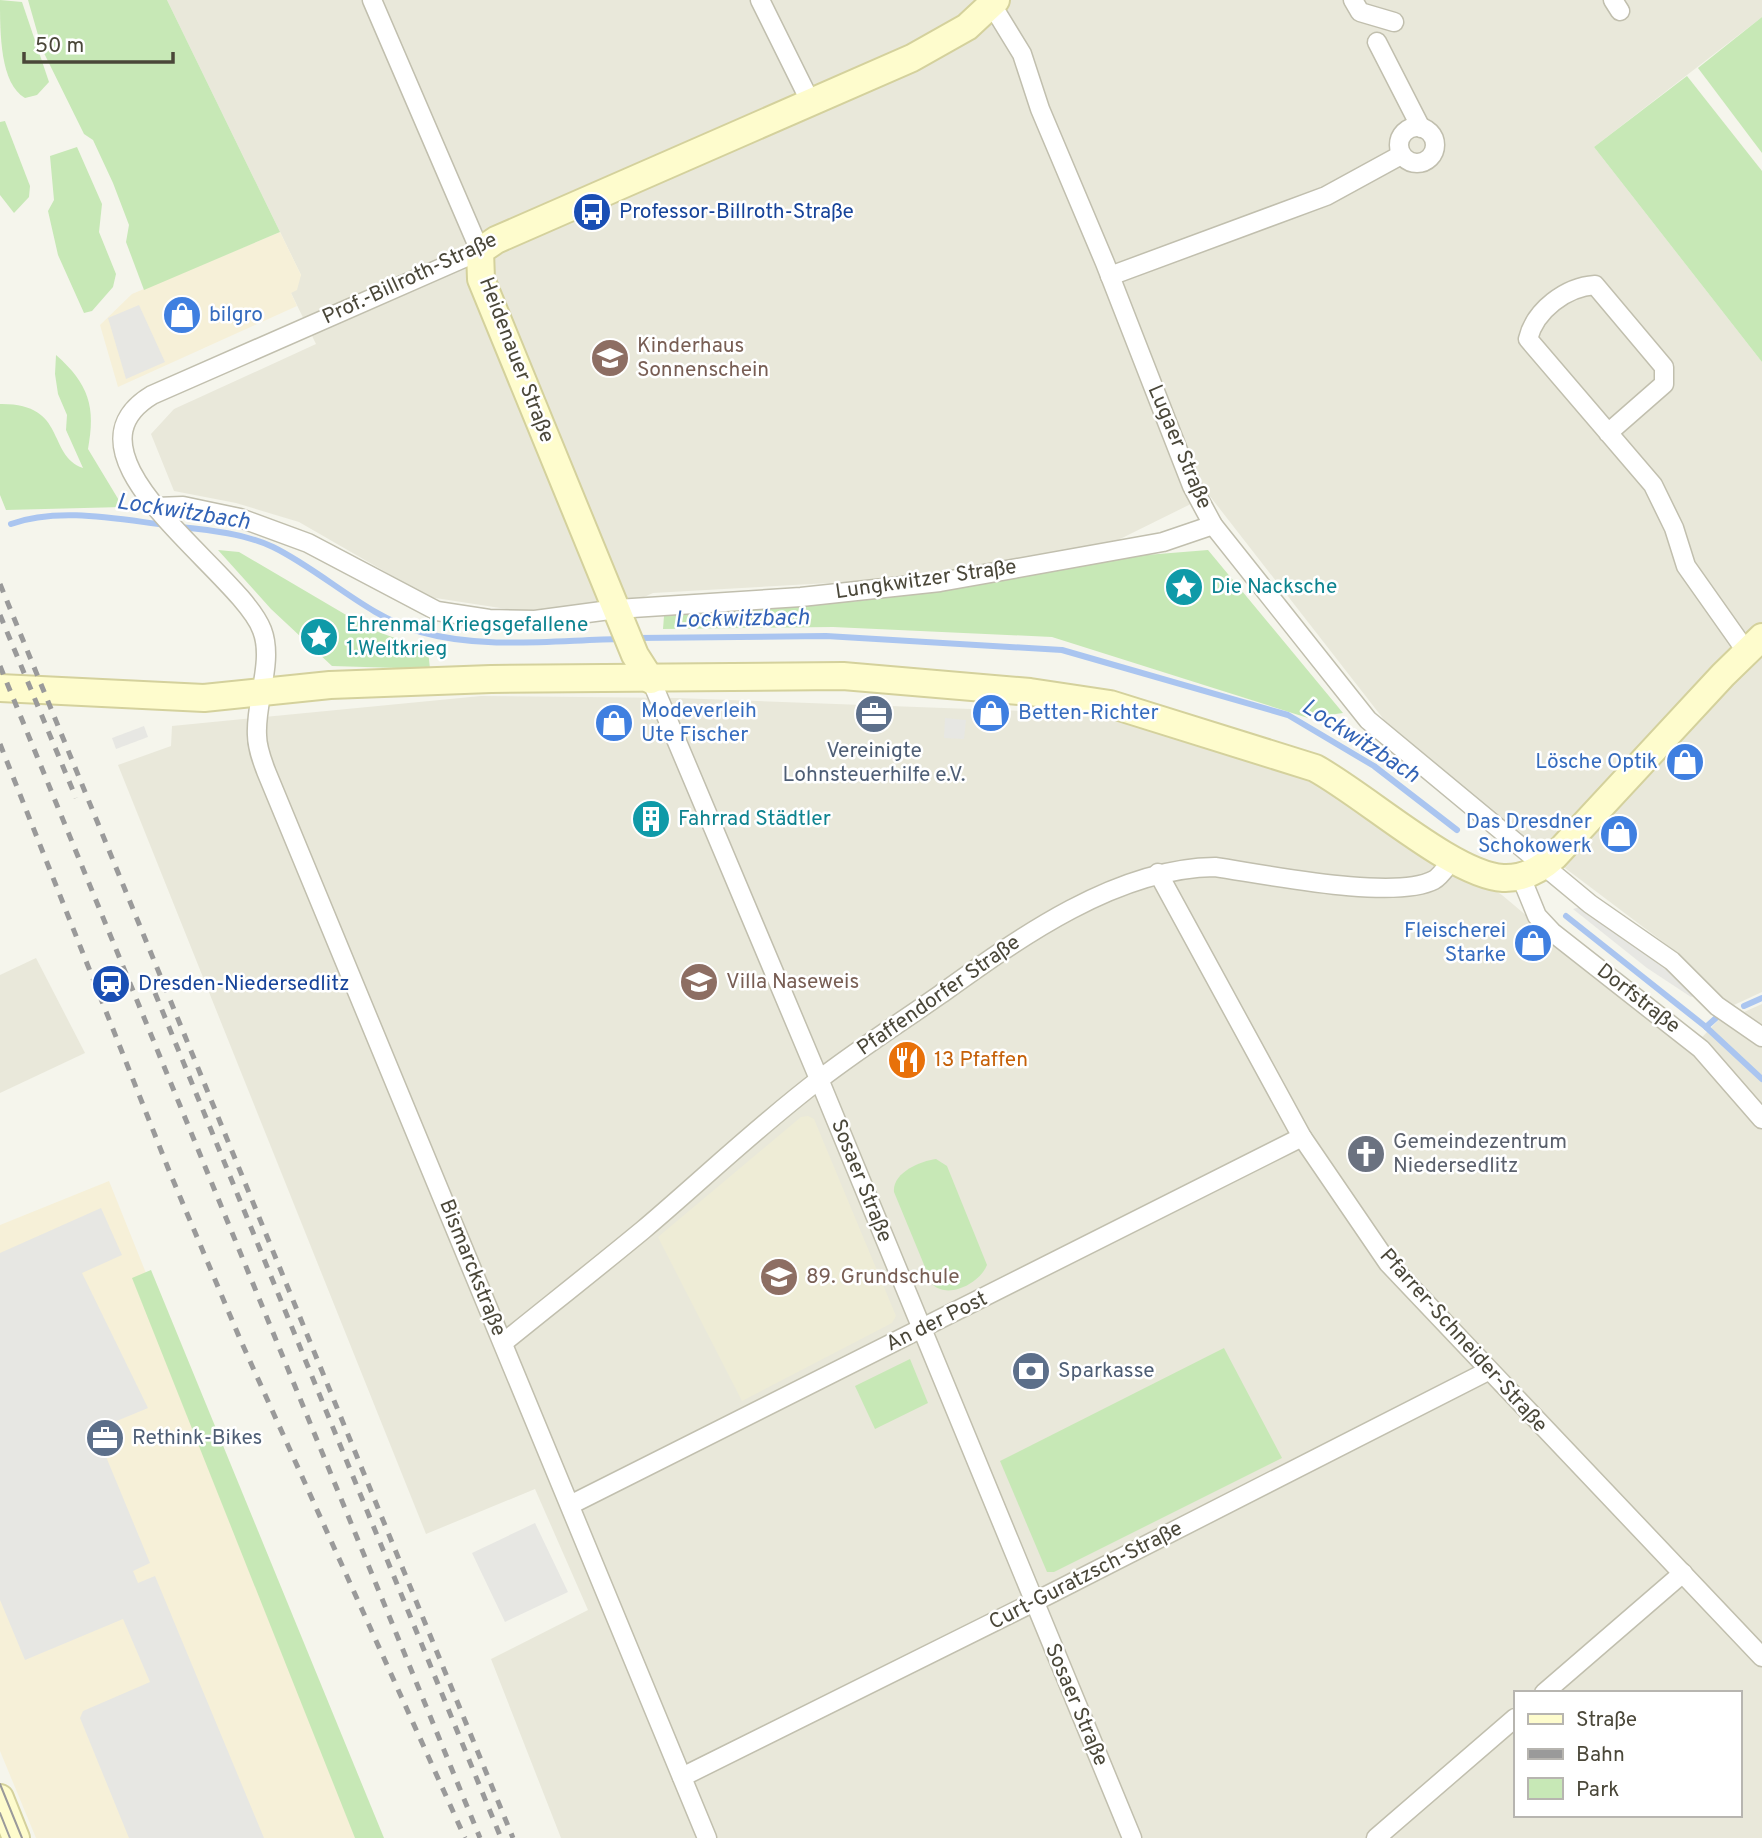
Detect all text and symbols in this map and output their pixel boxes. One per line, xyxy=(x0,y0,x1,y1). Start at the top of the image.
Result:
scale bar xyxy=(24,21,173,65)
text: 50 m xyxy=(35,33,84,60)
bus stop icon: Professor-Billroth-Straße xyxy=(571,191,613,233)
place label: Professor-Billroth-Straße xyxy=(619,199,854,226)
street label: Prof.-Billroth-Straße xyxy=(318,227,502,331)
street label: Heidenauer Straße xyxy=(472,273,560,447)
shop icon: bilgro xyxy=(161,294,203,336)
place label: bilgro xyxy=(209,302,263,329)
place label: Kinderhaus Sonnenschein xyxy=(637,333,769,384)
school or university icon: Kinderhaus Sonnenschein xyxy=(589,337,631,379)
street label: Lugaer Straße xyxy=(1141,381,1217,513)
water label: Lockwitzbach xyxy=(114,488,252,538)
street label: Lungkwitzer Straße xyxy=(834,554,1018,606)
place icon: Die Nacksche xyxy=(1163,566,1205,608)
place label: Die Nacksche xyxy=(1211,574,1337,601)
water label: Lockwitzbach xyxy=(674,604,810,636)
place label: Ehrenmal Kriegsgefallene 1.Weltkrieg xyxy=(346,612,588,663)
place icon: Ehrenmal Kriegsgefallene 1.Weltkrieg xyxy=(298,616,340,658)
shop icon: Betten-Richter xyxy=(970,692,1012,734)
office icon: Vereinigte Lohnsteuerhilfe e.V. xyxy=(853,693,895,735)
water label: Lockwitzbach xyxy=(1296,693,1425,791)
place label: Modeverleih Ute Fischer xyxy=(641,698,757,749)
place label: Betten-Richter xyxy=(1018,700,1159,727)
shop icon: Modeverleih Ute Fischer xyxy=(593,702,635,744)
place label: Vereinigte Lohnsteuerhilfe e.V. xyxy=(783,738,966,789)
shop icon: Lösche Optik xyxy=(1664,741,1706,783)
place label: Lösche Optik xyxy=(1535,749,1658,776)
building icon: Fahrrad Städtler xyxy=(630,798,672,840)
place label: Fahrrad Städtler xyxy=(678,806,831,833)
place label: Das Dresdner Schokowerk xyxy=(1466,809,1592,860)
shop icon: Das Dresdner Schokowerk xyxy=(1598,813,1640,855)
place label: Fleischerei Starke xyxy=(1404,918,1506,969)
shop icon: Fleischerei Starke xyxy=(1512,922,1554,964)
street label: Pfaffendorfer Straße xyxy=(852,930,1026,1062)
street label: Dorfstraße xyxy=(1591,958,1685,1040)
school or university icon: Villa Naseweis xyxy=(678,961,720,1003)
station icon: Dresden-Niedersedlitz xyxy=(90,963,132,1005)
place label: Villa Naseweis xyxy=(726,969,859,996)
place label: Dresden-Niedersedlitz xyxy=(138,971,350,998)
restaurant icon: 13 Pfaffen xyxy=(886,1039,928,1081)
place label: 13 Pfaffen xyxy=(934,1047,1028,1074)
street label: Sosaer Straße xyxy=(824,1115,898,1247)
place label: Gemeindezentrum Niedersedlitz xyxy=(1393,1129,1567,1180)
church icon: Gemeindezentrum Niedersedlitz xyxy=(1345,1133,1387,1175)
street label: Bismarckstraße xyxy=(432,1196,512,1340)
street label: Pfarrer-Schneider-Straße xyxy=(1373,1243,1553,1439)
school or university icon: 89. Grundschule xyxy=(758,1256,800,1298)
place label: 89. Grundschule xyxy=(806,1264,960,1291)
street label: An der Post xyxy=(882,1286,992,1358)
bank icon: Sparkasse xyxy=(1010,1350,1052,1392)
place label: Sparkasse xyxy=(1058,1358,1155,1385)
office icon: Rethink-Bikes xyxy=(84,1417,126,1459)
place label: Rethink-Bikes xyxy=(132,1425,262,1452)
street label: Curt-Guratzsch-Straße xyxy=(985,1515,1187,1637)
street label: Sosaer Straße xyxy=(1038,1640,1114,1770)
legend xyxy=(1514,1691,1741,1817)
text: Straße xyxy=(1576,1707,1637,1734)
text: Bahn xyxy=(1576,1742,1625,1769)
text: Park xyxy=(1576,1777,1619,1804)

